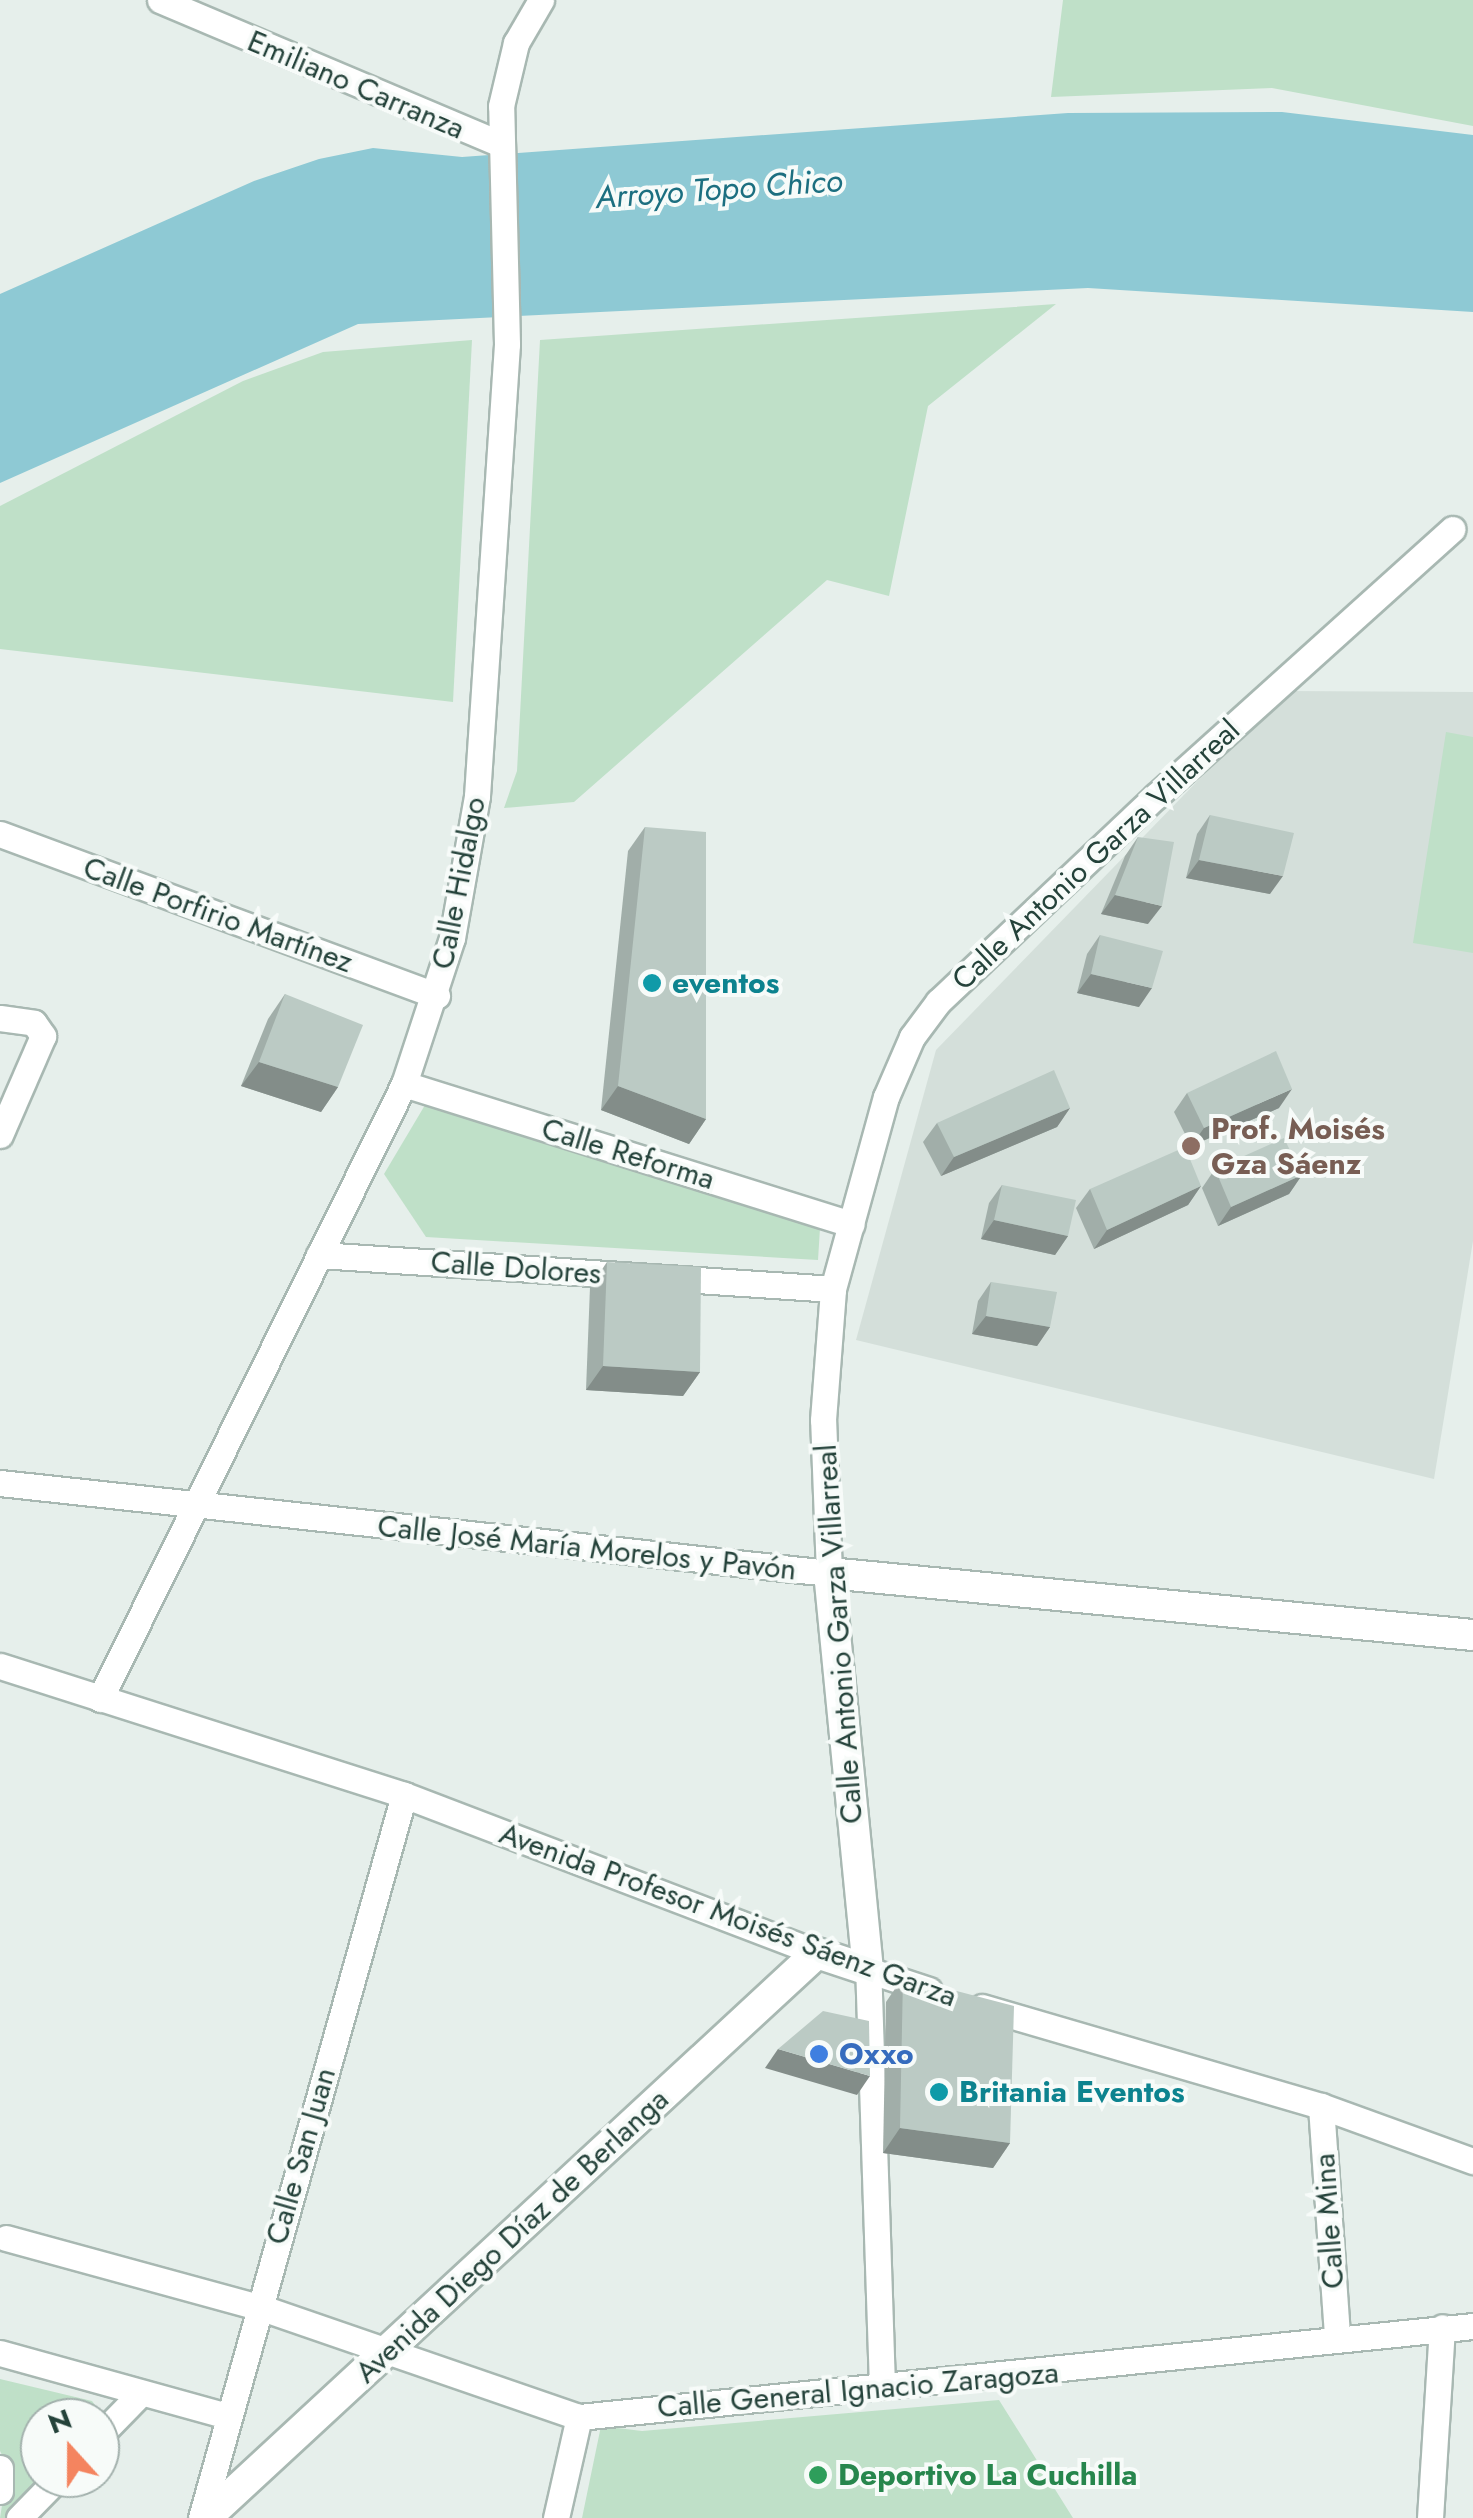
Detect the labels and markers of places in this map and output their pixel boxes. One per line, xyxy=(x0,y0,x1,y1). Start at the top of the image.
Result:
place label: eventos xyxy=(672,965,779,1001)
marker: eventos xyxy=(641,972,663,994)
place label: Prof. Moisés Gza Sáenz xyxy=(1211,1111,1385,1182)
marker: Prof. Moisés Gza Sáenz xyxy=(1180,1135,1202,1157)
place label: Oxxo xyxy=(839,2036,914,2072)
marker: Oxxo xyxy=(808,2043,830,2065)
place label: Britania Eventos xyxy=(959,2074,1185,2110)
marker: Britania Eventos xyxy=(928,2081,950,2103)
place label: Deportivo La Cuchilla xyxy=(838,2457,1137,2493)
marker: Deportivo La Cuchilla xyxy=(807,2464,829,2486)

